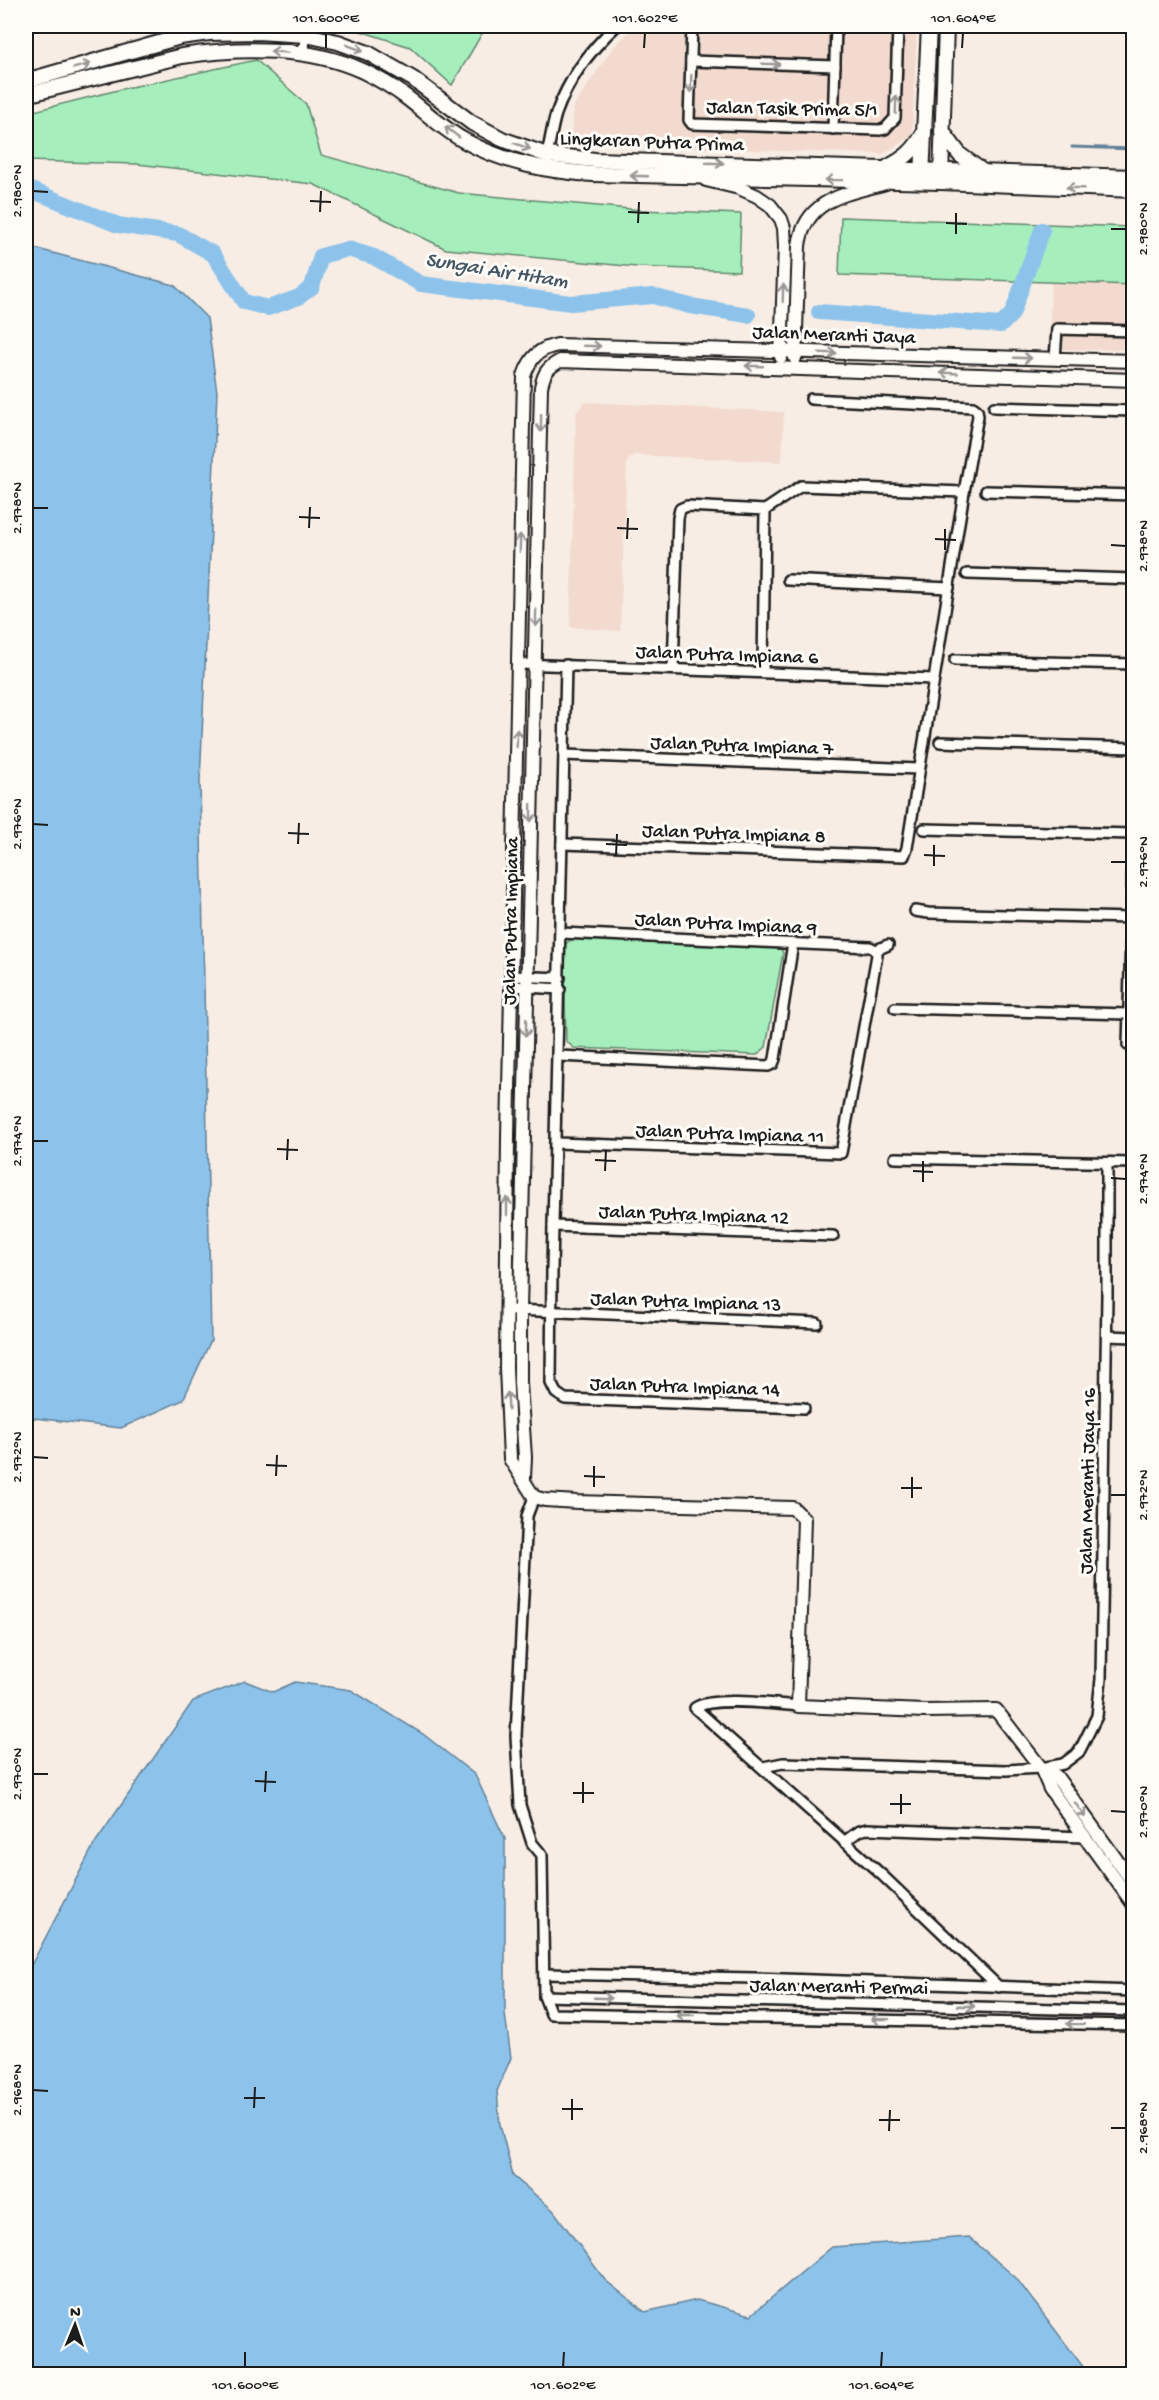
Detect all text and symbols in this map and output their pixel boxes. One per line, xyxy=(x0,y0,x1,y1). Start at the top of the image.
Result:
text: 101.600°E xyxy=(292,10,360,28)
text: 101.602°E xyxy=(612,10,678,28)
text: 101.604°E xyxy=(930,10,996,28)
one-way arrow xyxy=(345,44,364,55)
one-way arrow xyxy=(270,46,290,57)
one-way arrow xyxy=(760,58,780,69)
one-way arrow xyxy=(72,59,91,71)
one-way arrow xyxy=(685,73,696,93)
one-way arrow xyxy=(890,96,901,116)
street label: Jalan Tasik Prima 5/1 xyxy=(706,98,878,123)
one-way arrow xyxy=(445,126,461,138)
street label: Lingkaran Putra Prima xyxy=(559,129,745,158)
one-way arrow xyxy=(512,142,531,153)
one-way arrow xyxy=(705,157,725,169)
text: 2.980°N xyxy=(9,164,27,217)
one-way arrow xyxy=(630,170,650,181)
one-way arrow xyxy=(825,174,845,186)
one-way arrow xyxy=(1066,182,1086,193)
text: 2.980°N xyxy=(1135,202,1153,255)
water label: Sungai Air Hitam xyxy=(424,249,569,296)
one-way arrow xyxy=(778,283,789,303)
street label: Jalan Meranti Jaya xyxy=(752,322,917,351)
one-way arrow xyxy=(581,340,601,352)
one-way arrow xyxy=(818,347,838,358)
one-way arrow xyxy=(1013,352,1033,364)
one-way arrow xyxy=(745,361,765,372)
one-way arrow xyxy=(940,367,960,378)
one-way arrow xyxy=(535,412,546,432)
text: 2.978°N xyxy=(9,482,27,534)
text: 2.978°N xyxy=(1135,520,1153,572)
one-way arrow xyxy=(514,533,526,553)
one-way arrow xyxy=(530,607,542,627)
street label: Jalan Putra Impiana 6 xyxy=(635,642,819,671)
one-way arrow xyxy=(512,728,523,748)
street label: Jalan Putra Impiana 7 xyxy=(650,733,834,762)
text: 2.976°N xyxy=(9,798,27,850)
one-way arrow xyxy=(526,802,537,822)
street label: Jalan Putra Impiana 8 xyxy=(642,821,826,850)
street label: Jalan Putra Impiana xyxy=(500,836,525,1005)
text: 2.976°N xyxy=(1135,836,1153,888)
street label: Jalan Putra Impiana 9 xyxy=(634,909,818,942)
one-way arrow xyxy=(521,1018,532,1038)
text: 2.974°N xyxy=(9,1115,27,1167)
street label: Jalan Putra Impiana 11 xyxy=(635,1121,825,1150)
text: 2.974°N xyxy=(1135,1153,1153,1205)
one-way arrow xyxy=(501,1196,513,1216)
street label: Jalan Putra Impiana 12 xyxy=(598,1202,790,1231)
street label: Jalan Putra Impiana 13 xyxy=(590,1289,782,1318)
street label: Jalan Putra Impiana 14 xyxy=(589,1374,781,1403)
street label: Jalan Meranti Jaya 16 xyxy=(1076,1387,1103,1574)
one-way arrow xyxy=(502,1391,513,1411)
text: 2.972°N xyxy=(9,1431,27,1483)
text: 2.972°N xyxy=(1135,1469,1153,1521)
text: 2.970°N xyxy=(9,1748,27,1800)
text: 2.970°N xyxy=(1135,1786,1153,1838)
one-way arrow xyxy=(1074,1801,1086,1818)
street label: Jalan Meranti Permai xyxy=(749,1975,928,2002)
one-way arrow xyxy=(592,1993,612,2004)
one-way arrow xyxy=(955,2001,975,2012)
one-way arrow xyxy=(676,2009,696,2021)
one-way arrow xyxy=(871,2013,891,2025)
one-way arrow xyxy=(1066,2018,1086,2030)
text: 2.968°N xyxy=(9,2064,27,2116)
text: 2.968°N xyxy=(1135,2102,1153,2154)
north arrow xyxy=(45,2295,105,2355)
text: N xyxy=(70,2304,82,2323)
text: 101.600°E xyxy=(211,2377,279,2395)
text: 101.602°E xyxy=(530,2377,596,2395)
text: 101.604°E xyxy=(848,2377,914,2395)

